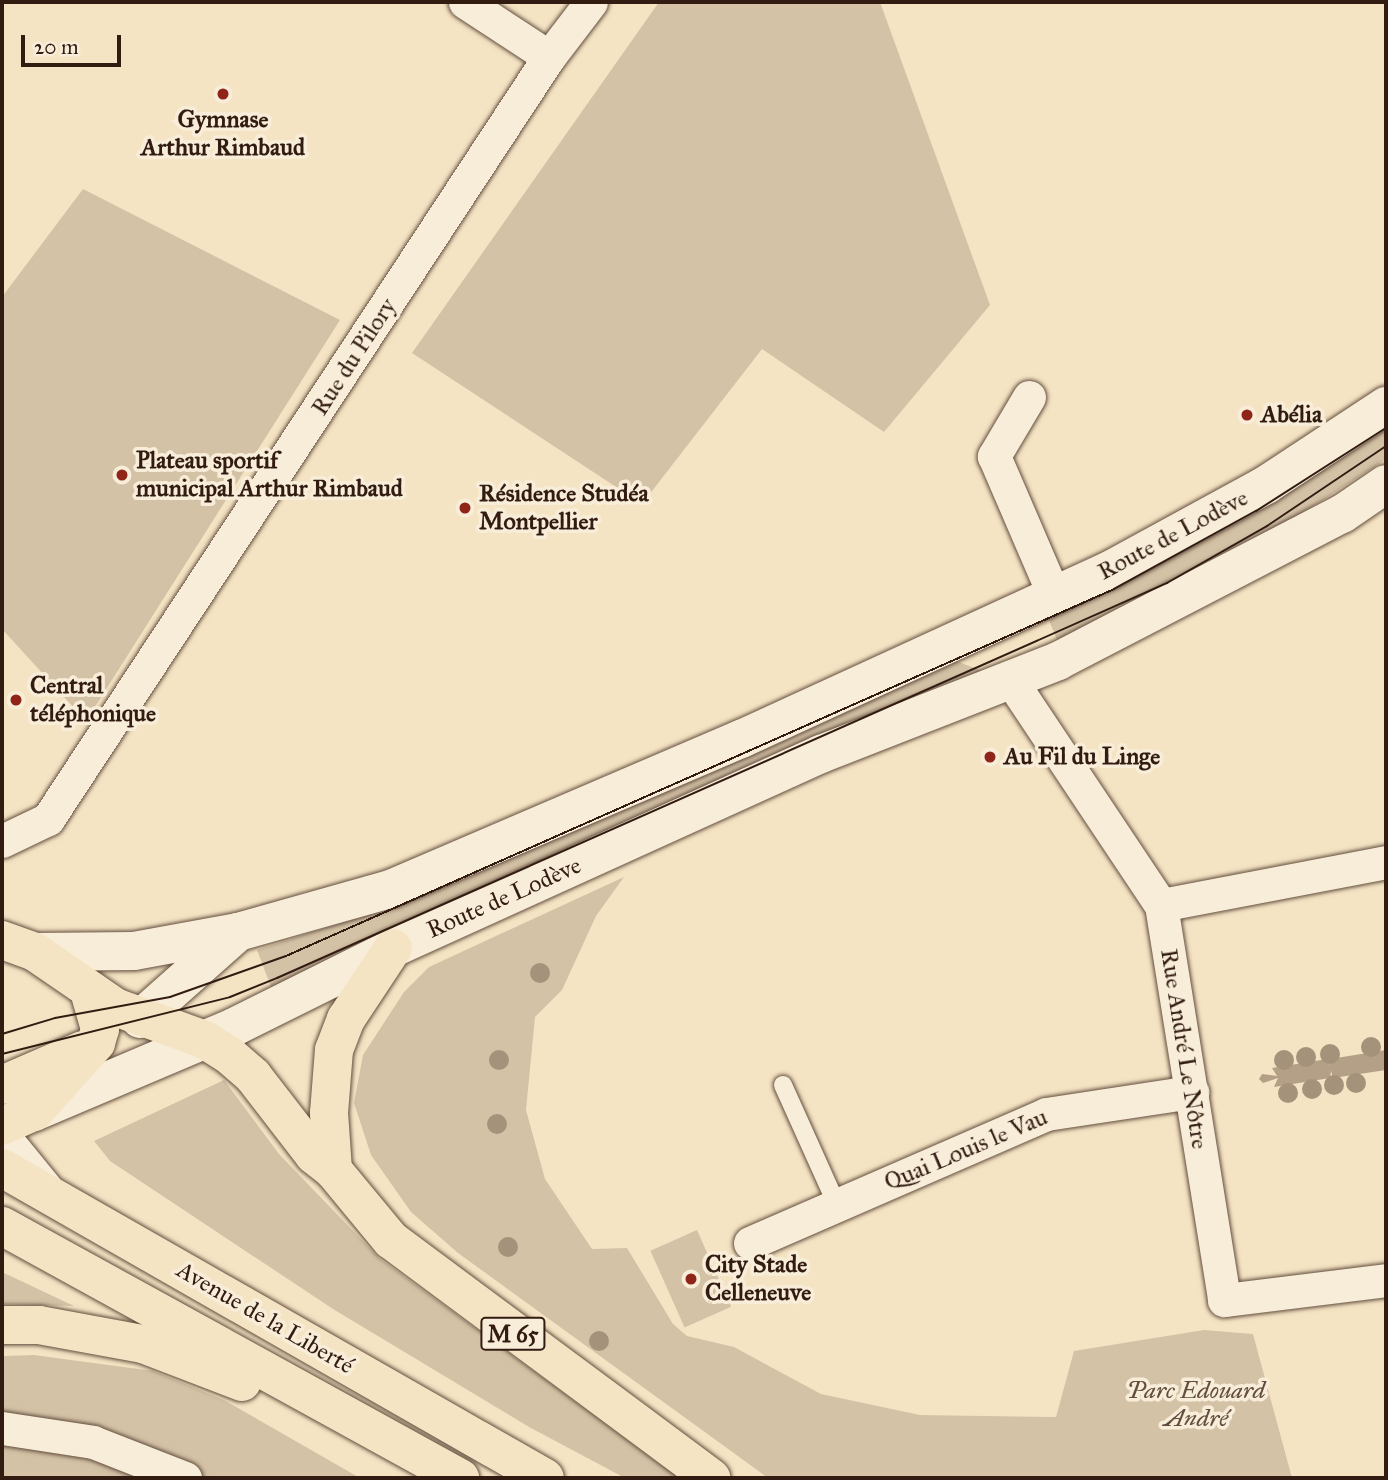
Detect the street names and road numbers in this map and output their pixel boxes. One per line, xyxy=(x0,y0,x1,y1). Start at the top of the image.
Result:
street label: Rue du Pilory xyxy=(305,293,403,421)
street label: Route de Lodève xyxy=(1093,483,1253,587)
street label: Route de Lodève xyxy=(422,851,586,945)
street label: Rue André Le Nôtre xyxy=(1154,947,1214,1151)
street label: Quai Louis le Vau xyxy=(880,1103,1052,1197)
street label: Avenue de la Liberté xyxy=(171,1256,359,1380)
road number: M 65 xyxy=(480,1315,546,1354)

